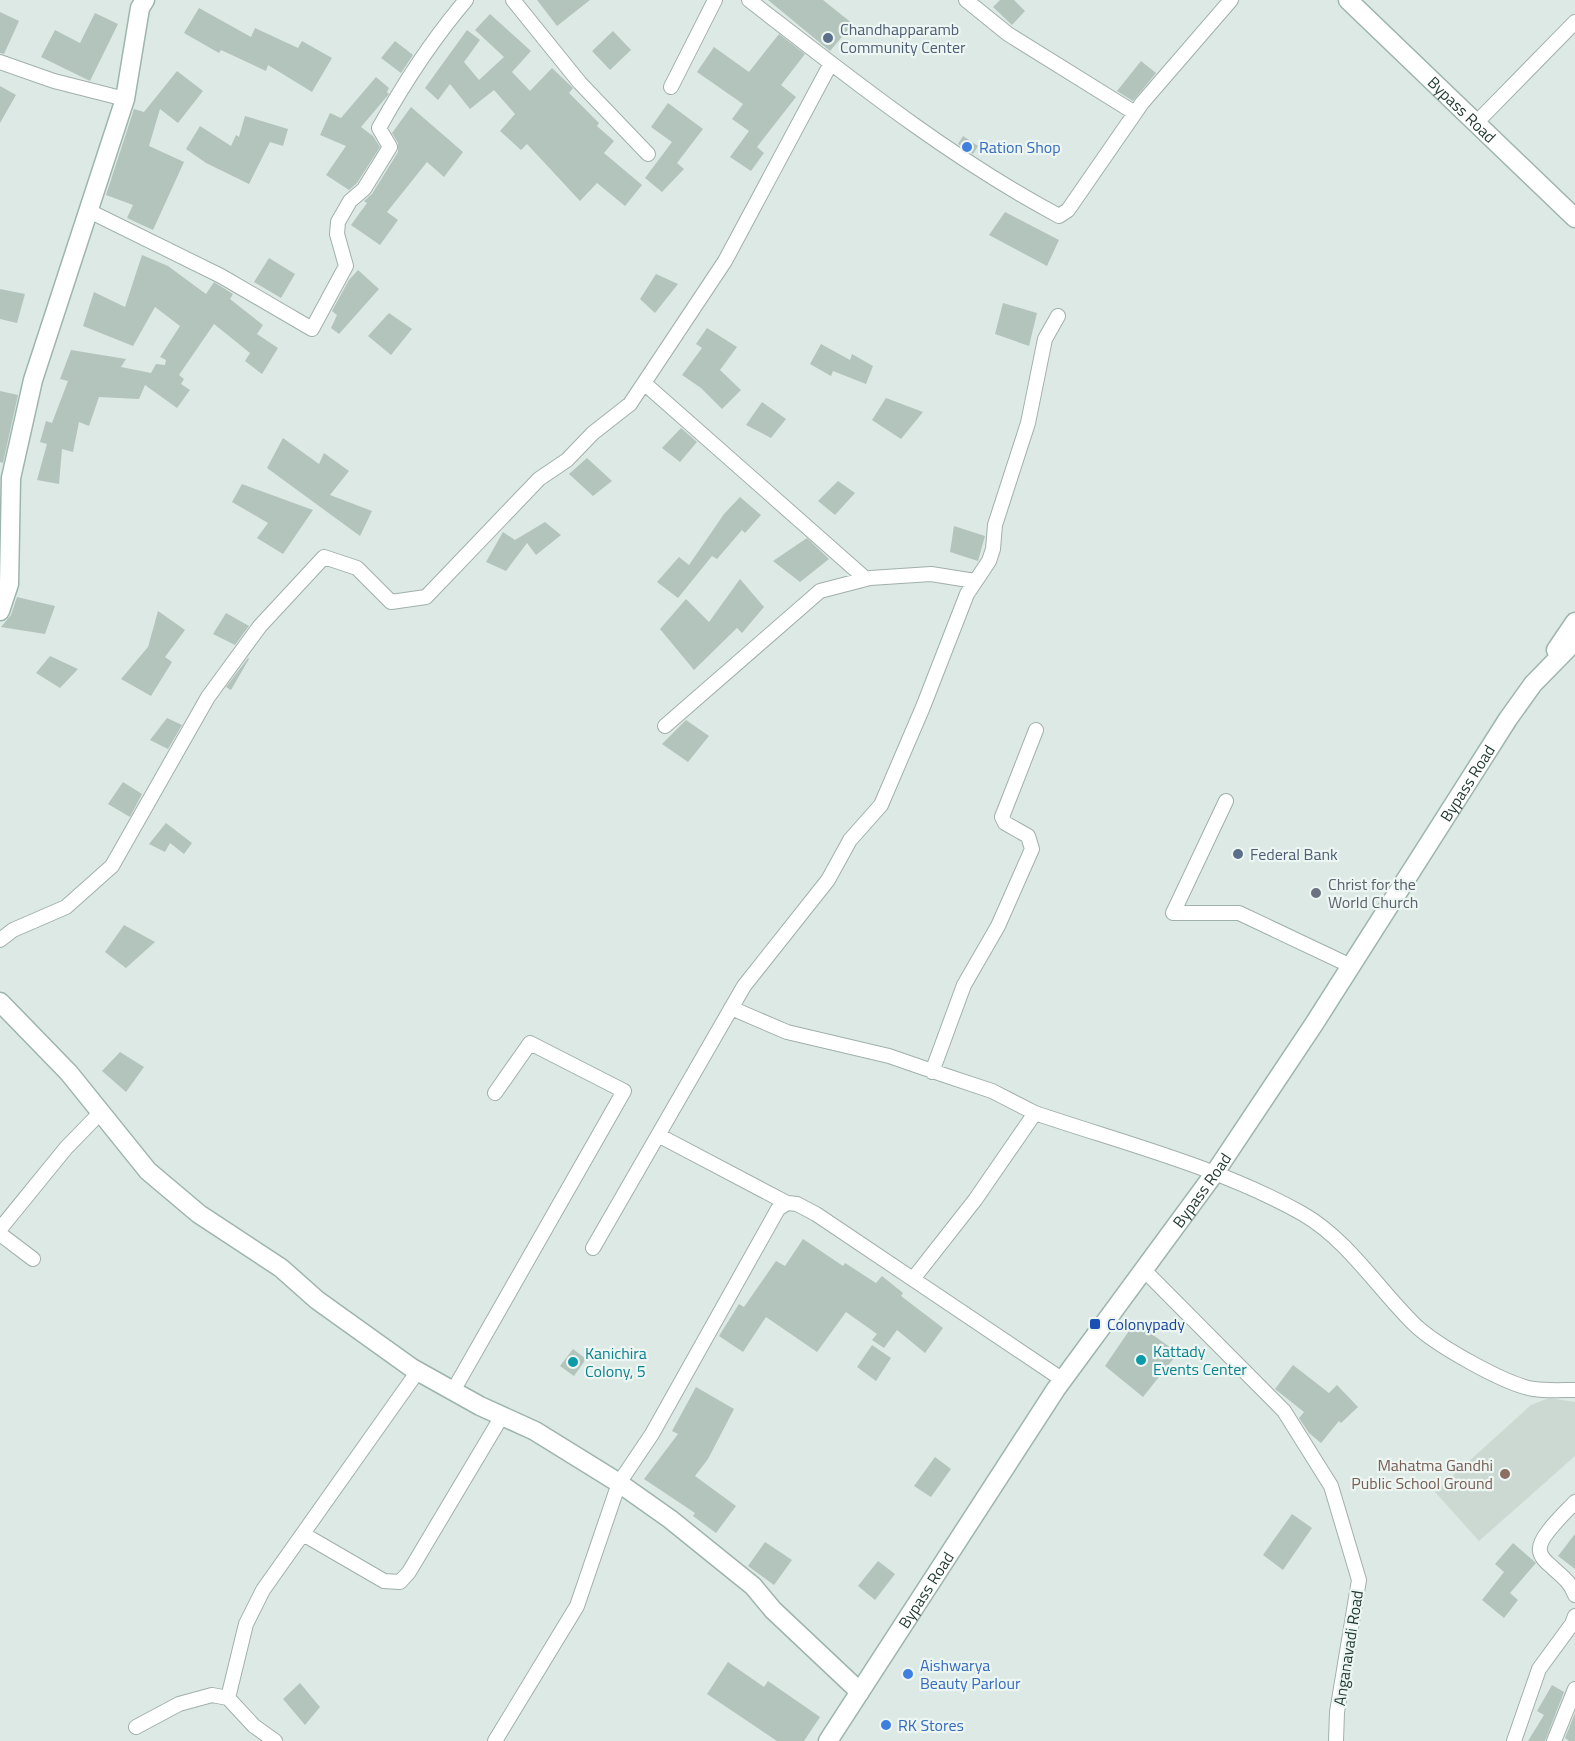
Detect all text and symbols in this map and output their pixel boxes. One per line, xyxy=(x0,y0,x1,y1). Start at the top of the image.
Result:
place label: Chandhapparamb Community Center xyxy=(840,17,966,59)
marker: Chandhapparamb Community Center xyxy=(821,31,835,45)
street label: Bypass Road xyxy=(1422,71,1502,148)
place label: Ration Shop xyxy=(979,135,1061,159)
marker: Ration Shop xyxy=(960,140,974,154)
street label: Bypass Road xyxy=(1434,740,1501,826)
place label: Federal Bank xyxy=(1250,842,1338,866)
marker: Federal Bank xyxy=(1231,847,1245,861)
place label: Christ for the World Church xyxy=(1328,872,1418,914)
marker: Christ for the World Church xyxy=(1309,886,1323,900)
street label: Bypass Road xyxy=(1167,1148,1237,1232)
place label: Colonypady xyxy=(1107,1312,1185,1336)
marker: Colonypady xyxy=(1088,1317,1102,1331)
place label: Kattady Events Center xyxy=(1153,1339,1247,1381)
place label: Kanichira Colony, 5 xyxy=(585,1341,647,1383)
marker: Kattady Events Center xyxy=(1134,1353,1148,1367)
marker: Kanichira Colony, 5 xyxy=(566,1355,580,1369)
place label: Mahatma Gandhi Public School Ground xyxy=(1351,1453,1493,1495)
marker: Mahatma Gandhi Public School Ground xyxy=(1498,1467,1512,1481)
street label: Bypass Road xyxy=(892,1547,960,1633)
street label: Anganavadi Road xyxy=(1327,1589,1369,1707)
place label: Aishwarya Beauty Parlour xyxy=(920,1653,1021,1695)
marker: Aishwarya Beauty Parlour xyxy=(901,1667,915,1681)
place label: RK Stores xyxy=(898,1713,964,1737)
marker: RK Stores xyxy=(879,1718,893,1732)

